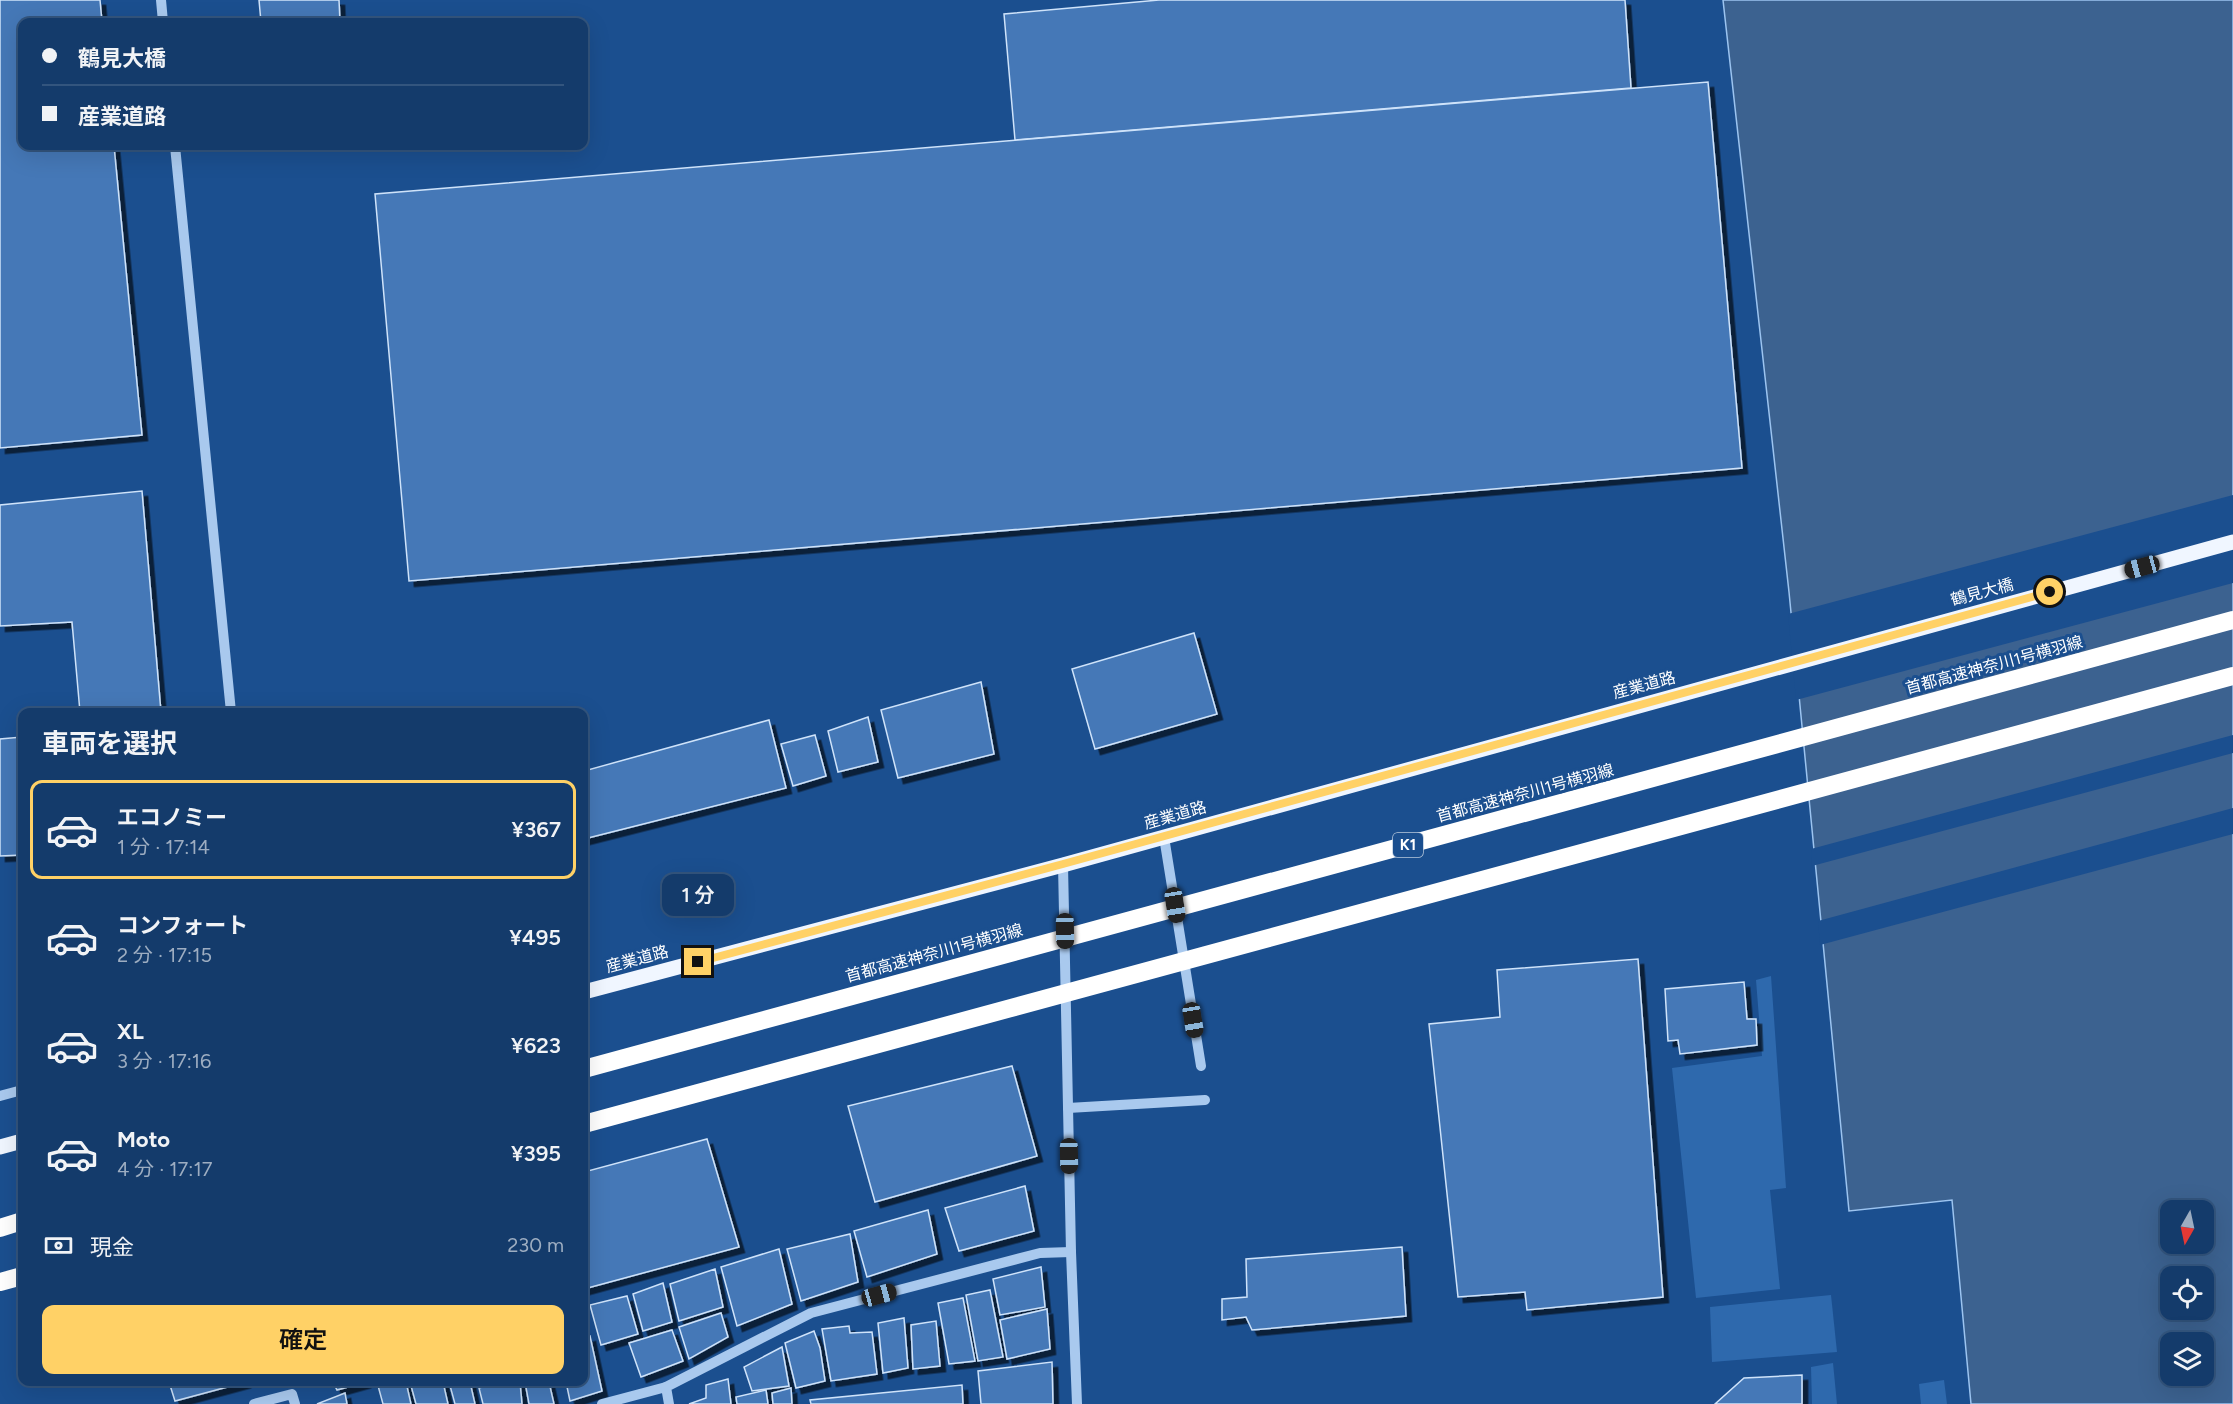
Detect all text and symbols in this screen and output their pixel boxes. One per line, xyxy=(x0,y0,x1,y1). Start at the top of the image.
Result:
text: 鶴見大橋 xyxy=(78,45,166,72)
text: 産業道路 xyxy=(78,103,166,130)
car xyxy=(2122,554,2162,580)
street label: 鶴見大橋 xyxy=(1949,575,2015,609)
route start xyxy=(2036,578,2063,605)
street label: 首都高速神奈川1号横羽線 xyxy=(1903,632,2085,698)
street label: 産業道路 xyxy=(1611,668,1677,702)
text: 車両を選択 xyxy=(42,727,177,760)
street label: 首都高速神奈川1号横羽線 xyxy=(1434,760,1616,826)
street label: 産業道路 xyxy=(1142,797,1208,833)
icon: car xyxy=(45,803,99,857)
text: エコノミー xyxy=(117,804,227,831)
text: ¥367 xyxy=(512,816,561,843)
road number: K1 xyxy=(1393,833,1423,857)
text: 1 分 · 17:14 xyxy=(117,835,210,859)
callout: 1 分 xyxy=(662,875,734,917)
text: 1 分 xyxy=(681,883,715,907)
car xyxy=(1163,886,1187,924)
icon: car xyxy=(45,911,99,965)
text: コンフォート xyxy=(117,912,248,939)
car xyxy=(1056,913,1074,949)
street label: 首都高速神奈川1号横羽線 xyxy=(843,920,1025,986)
text: ¥495 xyxy=(509,924,561,951)
street label: 産業道路 xyxy=(604,942,670,976)
text: 2 分 · 17:15 xyxy=(117,943,212,967)
route end xyxy=(684,948,711,975)
car xyxy=(1181,1001,1205,1039)
text: XL xyxy=(117,1018,144,1045)
icon: car xyxy=(45,1019,99,1073)
text: ¥623 xyxy=(511,1032,561,1059)
text: 3 分 · 17:16 xyxy=(117,1049,211,1073)
text: Moto xyxy=(117,1126,170,1153)
icon: car xyxy=(45,1127,99,1181)
car xyxy=(1060,1138,1078,1174)
text: ¥395 xyxy=(511,1140,561,1167)
text: 4 分 · 17:17 xyxy=(117,1157,212,1181)
north arrow xyxy=(2160,1200,2214,1254)
map controls xyxy=(2160,1200,2214,1386)
icon: cash xyxy=(42,1229,75,1262)
text: 230 m xyxy=(507,1233,564,1257)
text: 現金 xyxy=(90,1234,134,1261)
button: locate xyxy=(2160,1266,2214,1320)
car xyxy=(859,1282,899,1308)
button: 確定 xyxy=(42,1305,564,1374)
button: layers xyxy=(2160,1332,2214,1386)

